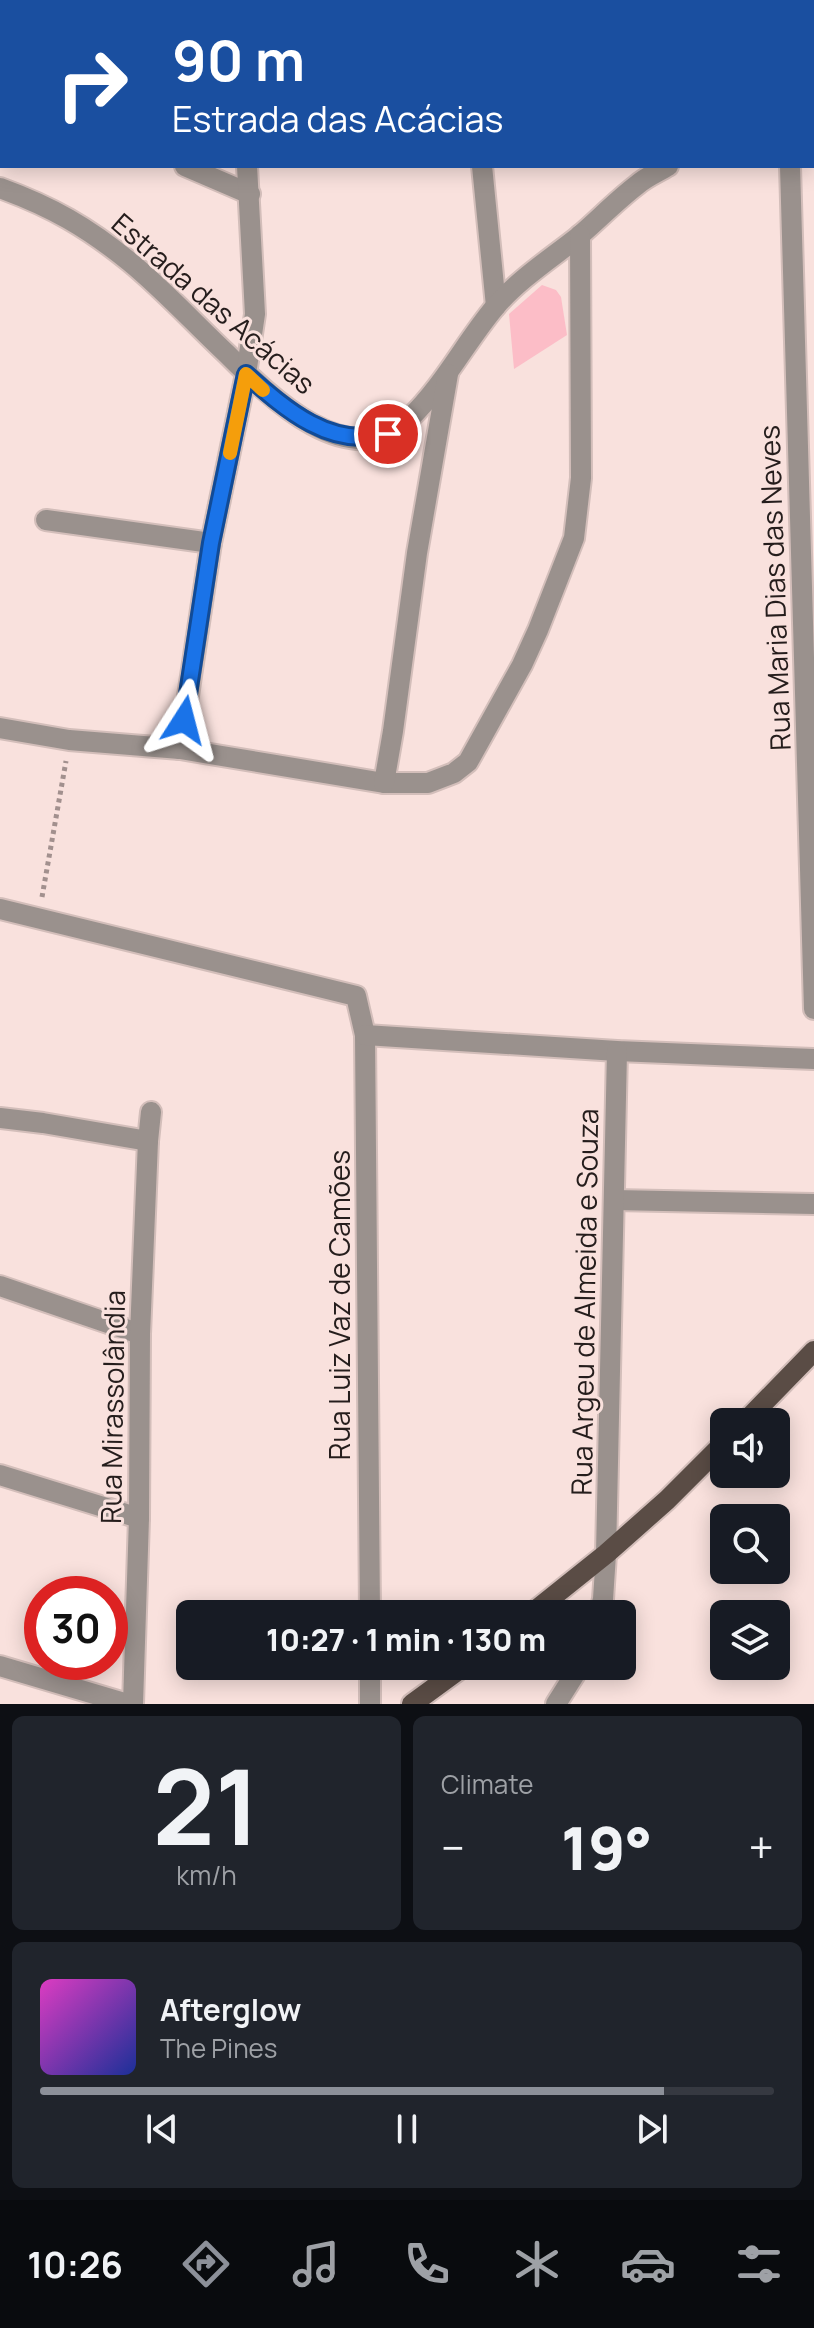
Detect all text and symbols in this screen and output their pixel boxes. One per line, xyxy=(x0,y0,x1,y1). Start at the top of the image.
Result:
text: 90 m xyxy=(172,21,305,98)
icon: right xyxy=(40,32,144,136)
text: Estrada das Acácias xyxy=(172,94,503,143)
street label: Estrada das Acácias xyxy=(104,204,324,402)
pin xyxy=(354,400,422,468)
icon: arrive xyxy=(366,412,410,456)
street label: Rua Maria Dias das Neves xyxy=(749,425,799,751)
position arrow xyxy=(142,678,226,762)
street label: Rua Argeu de Almeida e Souza xyxy=(562,1108,606,1496)
street label: Rua Luiz Vaz de Camões xyxy=(320,1150,358,1460)
street label: Rua Mirassolândia xyxy=(91,1290,133,1524)
map controls xyxy=(710,1408,790,1680)
button: sound xyxy=(710,1408,790,1488)
button: search xyxy=(710,1504,790,1584)
speed limit sign: 30 xyxy=(24,1576,128,1680)
button: layers xyxy=(710,1600,790,1680)
text: 10:27 · 1 min · 130 m xyxy=(266,1619,546,1660)
text: 21 xyxy=(153,1734,260,1876)
text: Climate xyxy=(441,1766,533,1802)
text: 19° xyxy=(561,1806,652,1888)
text: − xyxy=(441,1817,465,1877)
text: + xyxy=(749,1817,774,1877)
text: km/h xyxy=(176,1857,237,1893)
text: Afterglow xyxy=(160,1989,301,2030)
text: The Pines xyxy=(160,2030,277,2066)
icon: previous xyxy=(140,2107,184,2151)
icon: pause xyxy=(385,2107,429,2151)
icon: next xyxy=(630,2107,674,2151)
icon: directions xyxy=(178,2236,234,2292)
icon: music xyxy=(288,2236,344,2292)
icon: phone xyxy=(399,2236,455,2292)
icon: climate xyxy=(509,2236,565,2292)
icon: car xyxy=(620,2236,676,2292)
icon: filters xyxy=(731,2236,787,2292)
text: 10:26 xyxy=(27,2240,123,2289)

